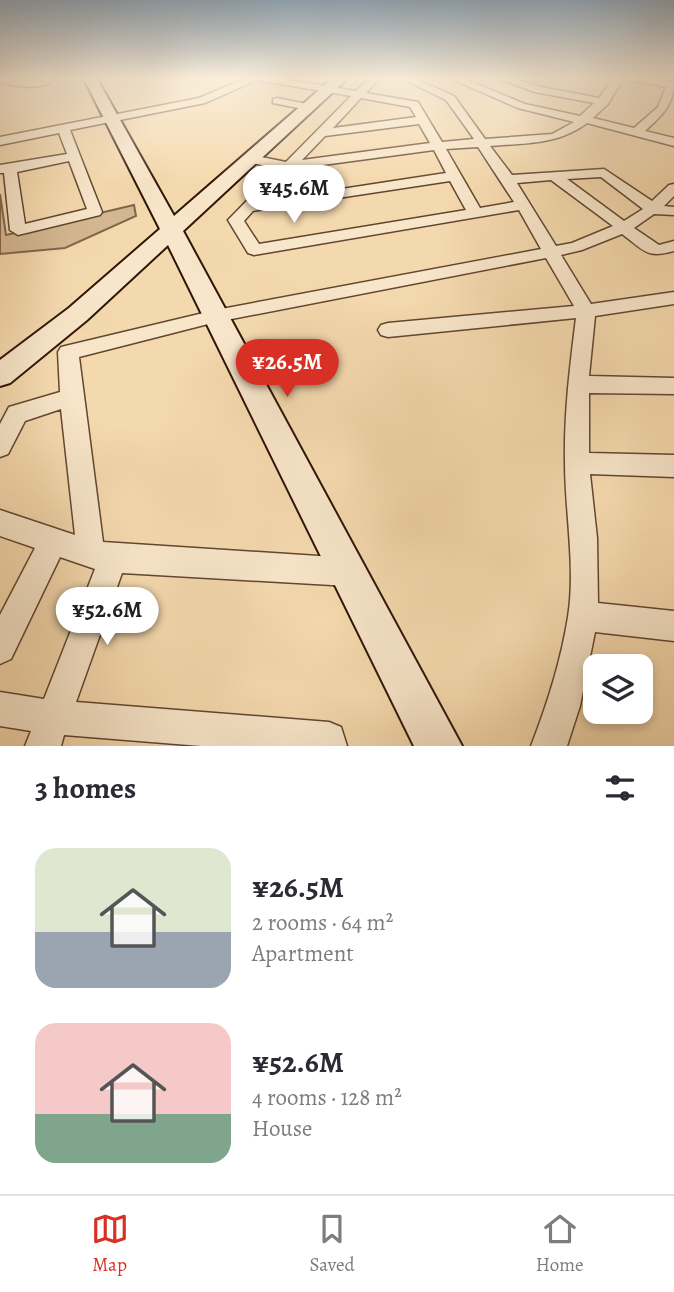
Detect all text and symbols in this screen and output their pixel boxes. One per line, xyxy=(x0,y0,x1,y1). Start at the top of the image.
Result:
pin: ¥45.6M xyxy=(237,166,351,225)
text: ¥45.6M xyxy=(259,172,329,203)
pin: ¥26.5M xyxy=(230,340,344,399)
text: ¥26.5M xyxy=(252,346,322,377)
pin: ¥52.6M xyxy=(50,588,164,647)
text: ¥52.6M xyxy=(72,594,142,625)
map controls xyxy=(583,654,653,724)
button: layers xyxy=(583,654,653,724)
text: 3 homes xyxy=(35,768,136,808)
icon: filters xyxy=(601,769,639,807)
text: ¥26.5M xyxy=(252,867,344,907)
icon: home xyxy=(91,876,175,960)
text: 2 rooms · 64 m² xyxy=(252,907,393,938)
text: Apartment xyxy=(252,938,354,969)
text: ¥52.6M xyxy=(252,1042,344,1082)
icon: home xyxy=(91,1051,175,1135)
text: 4 rooms · 128 m² xyxy=(252,1082,402,1113)
text: House xyxy=(252,1113,312,1144)
tab: Map xyxy=(91,1210,129,1278)
tab: Saved xyxy=(310,1210,355,1278)
tab: Home xyxy=(536,1210,583,1278)

